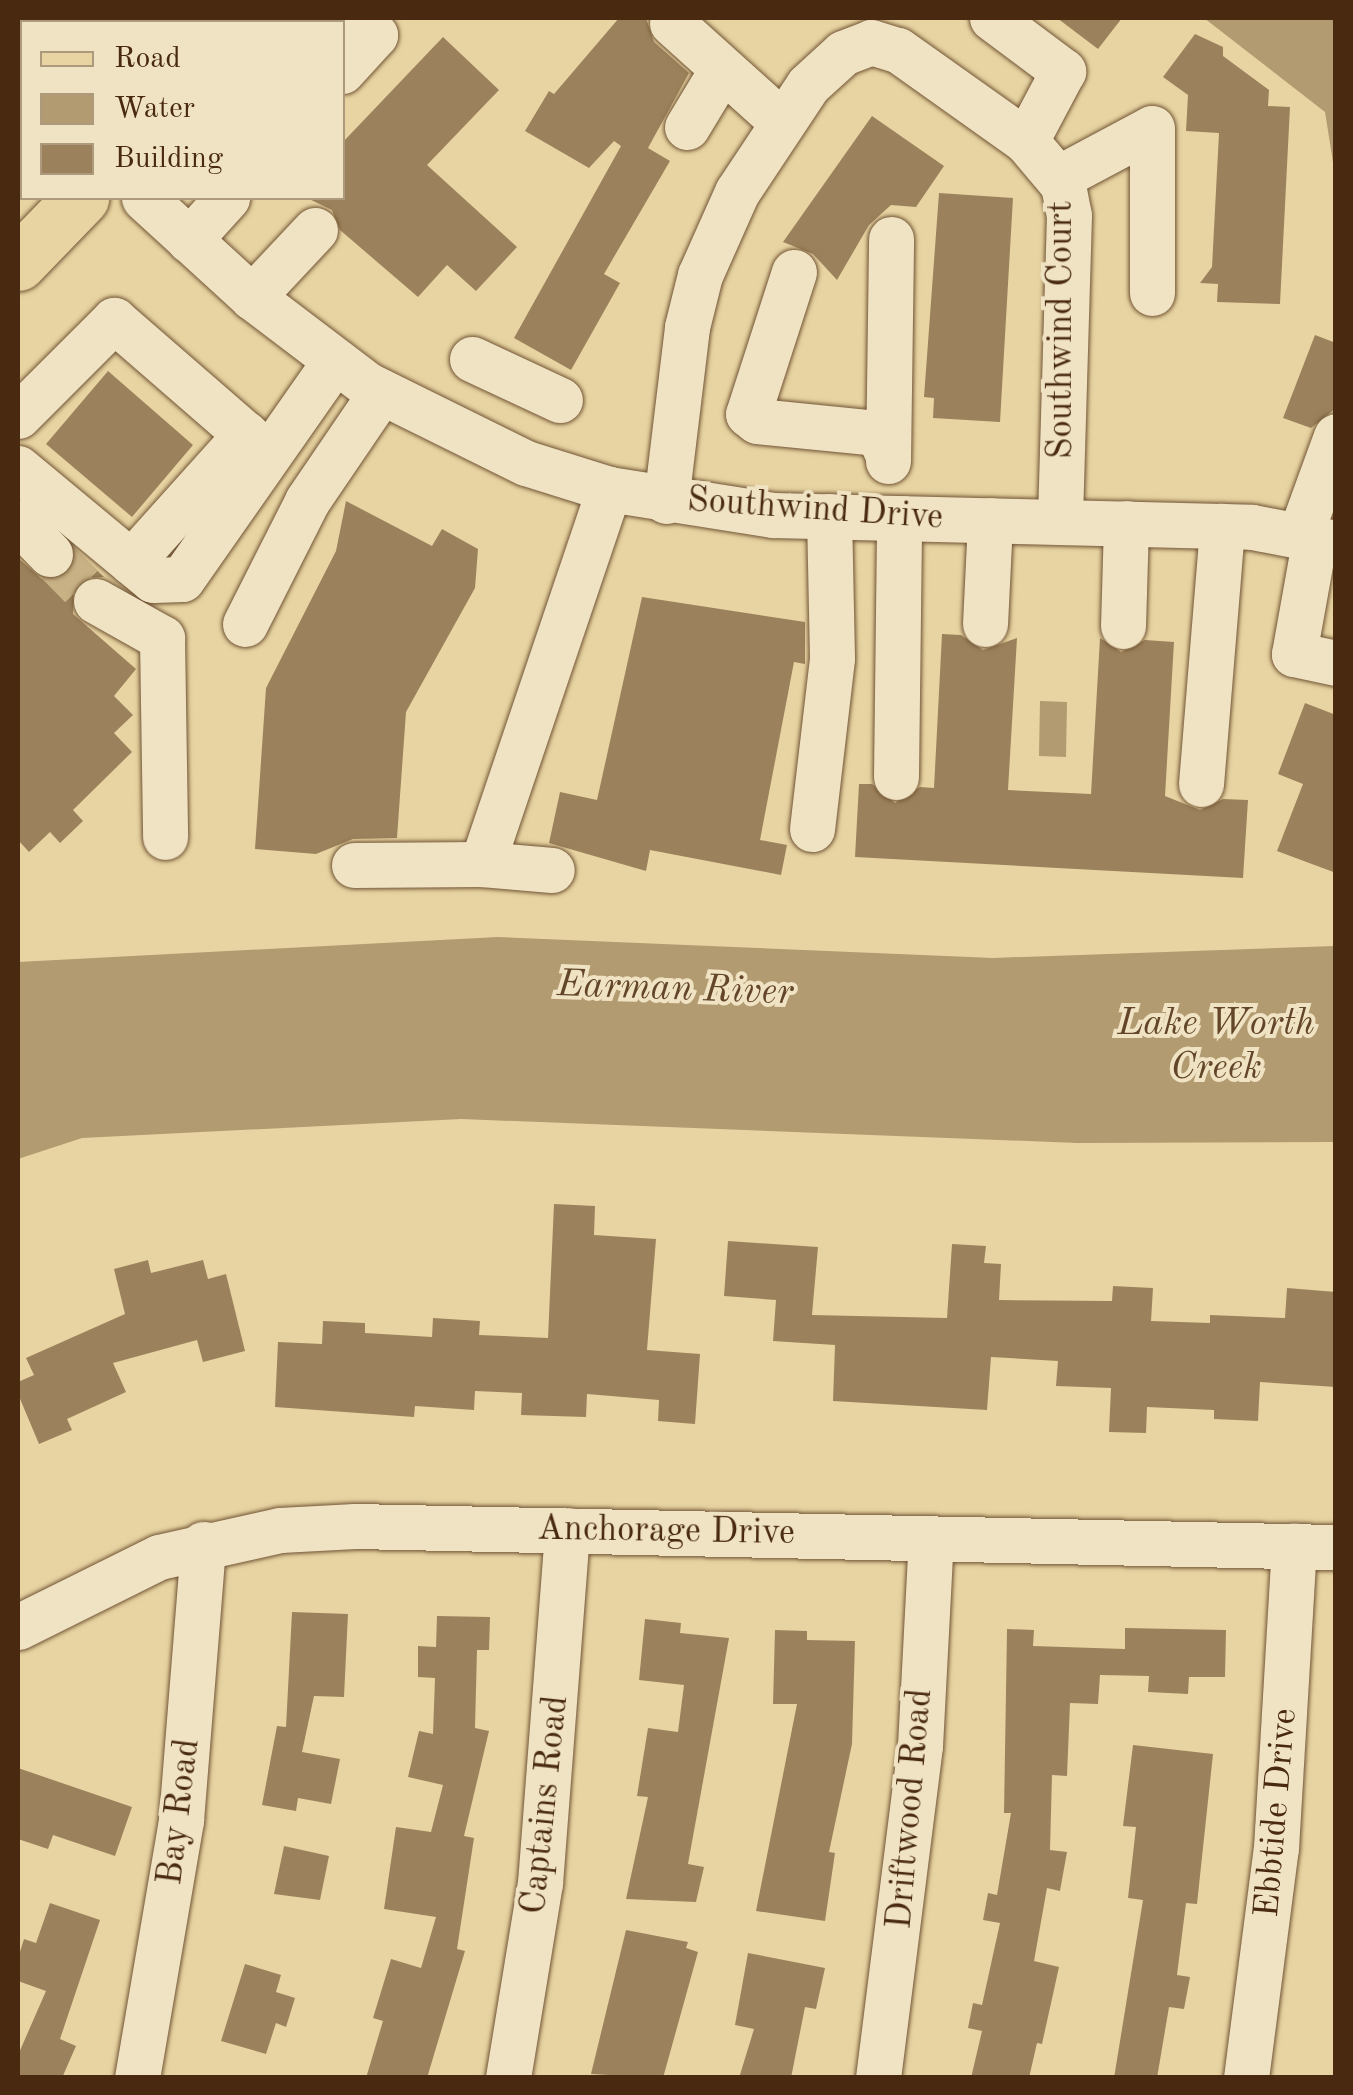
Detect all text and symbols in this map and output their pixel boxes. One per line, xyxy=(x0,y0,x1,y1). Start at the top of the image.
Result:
legend xyxy=(20,20,345,200)
text: Road xyxy=(114,44,181,74)
text: Water xyxy=(114,94,195,124)
text: Building xyxy=(114,144,223,174)
street label: Southwind Court xyxy=(1041,201,1083,459)
street label: Southwind Drive xyxy=(686,480,944,540)
water label: Earman River xyxy=(556,963,794,1017)
water label: Lake Worth Creek xyxy=(1117,1002,1315,1092)
street label: Anchorage Drive xyxy=(537,1509,795,1555)
street label: Driftwood Road xyxy=(880,1687,942,1931)
street label: Captains Road xyxy=(514,1694,578,1916)
street label: Ebbtide Drive xyxy=(1247,1707,1307,1919)
street label: Bay Road xyxy=(150,1736,210,1888)

